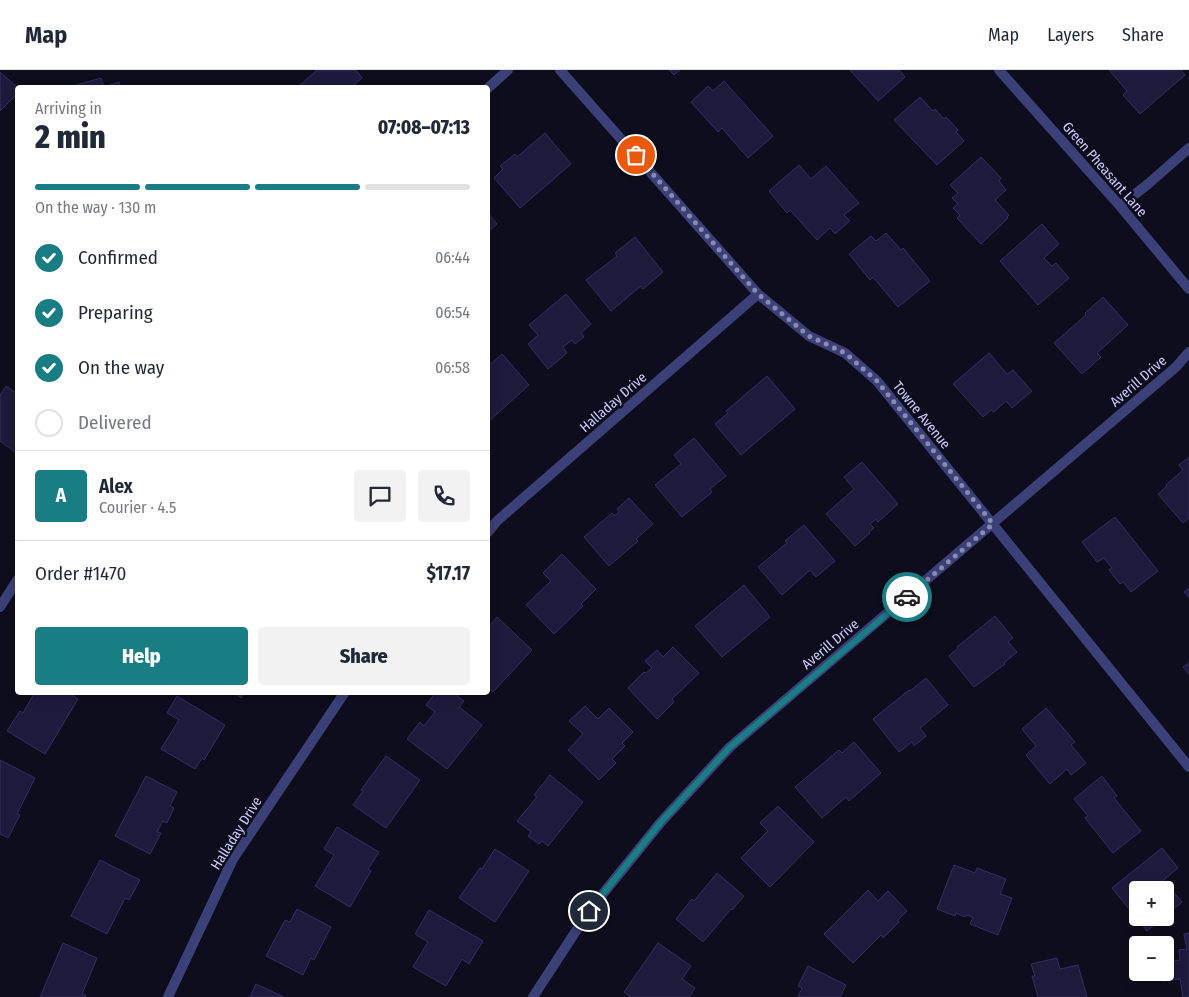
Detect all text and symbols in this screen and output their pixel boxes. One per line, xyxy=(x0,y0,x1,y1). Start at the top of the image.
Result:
text: Map xyxy=(25,21,67,49)
text: Map xyxy=(988,24,1019,46)
text: Layers xyxy=(1047,24,1094,46)
text: Share xyxy=(1122,24,1164,46)
text: Arriving in xyxy=(35,99,102,118)
text: 07:08–07:13 xyxy=(378,116,470,139)
text: 2 min xyxy=(35,118,106,156)
street label: Green Pheasant Lane xyxy=(1059,118,1151,220)
pin xyxy=(615,134,657,176)
icon: bag xyxy=(622,141,650,169)
text: On the way · 130 m xyxy=(35,198,156,217)
icon: check xyxy=(35,244,63,272)
text: Confirmed xyxy=(78,246,158,269)
text: 06:44 xyxy=(435,248,470,267)
icon: check xyxy=(35,299,63,327)
text: Preparing xyxy=(78,301,153,324)
text: 06:54 xyxy=(435,303,470,322)
street label: Averill Drive xyxy=(1107,352,1170,410)
icon: check xyxy=(35,354,63,382)
text: On the way xyxy=(78,356,164,379)
text: 06:58 xyxy=(435,358,470,377)
street label: Halladay Drive xyxy=(577,369,650,436)
street label: Towne Avenue xyxy=(889,378,954,453)
text: Delivered xyxy=(78,411,152,434)
button: chat xyxy=(354,470,406,522)
button: phone xyxy=(418,470,470,522)
text: Alex xyxy=(99,475,133,498)
text: A xyxy=(56,484,66,507)
text: Courier · 4.5 xyxy=(99,498,176,517)
text: Order #1470 xyxy=(35,562,126,585)
text: $17.17 xyxy=(427,562,470,585)
courier xyxy=(882,572,932,622)
icon: car xyxy=(893,583,921,611)
street label: Averill Drive xyxy=(798,616,862,673)
button: Help xyxy=(35,627,248,685)
button: Share xyxy=(258,627,470,685)
street label: Halladay Drive xyxy=(207,794,266,873)
map controls xyxy=(1129,881,1174,981)
button: + xyxy=(1129,881,1174,926)
pin xyxy=(568,890,610,932)
icon: home xyxy=(575,897,603,925)
button: − xyxy=(1129,936,1174,981)

